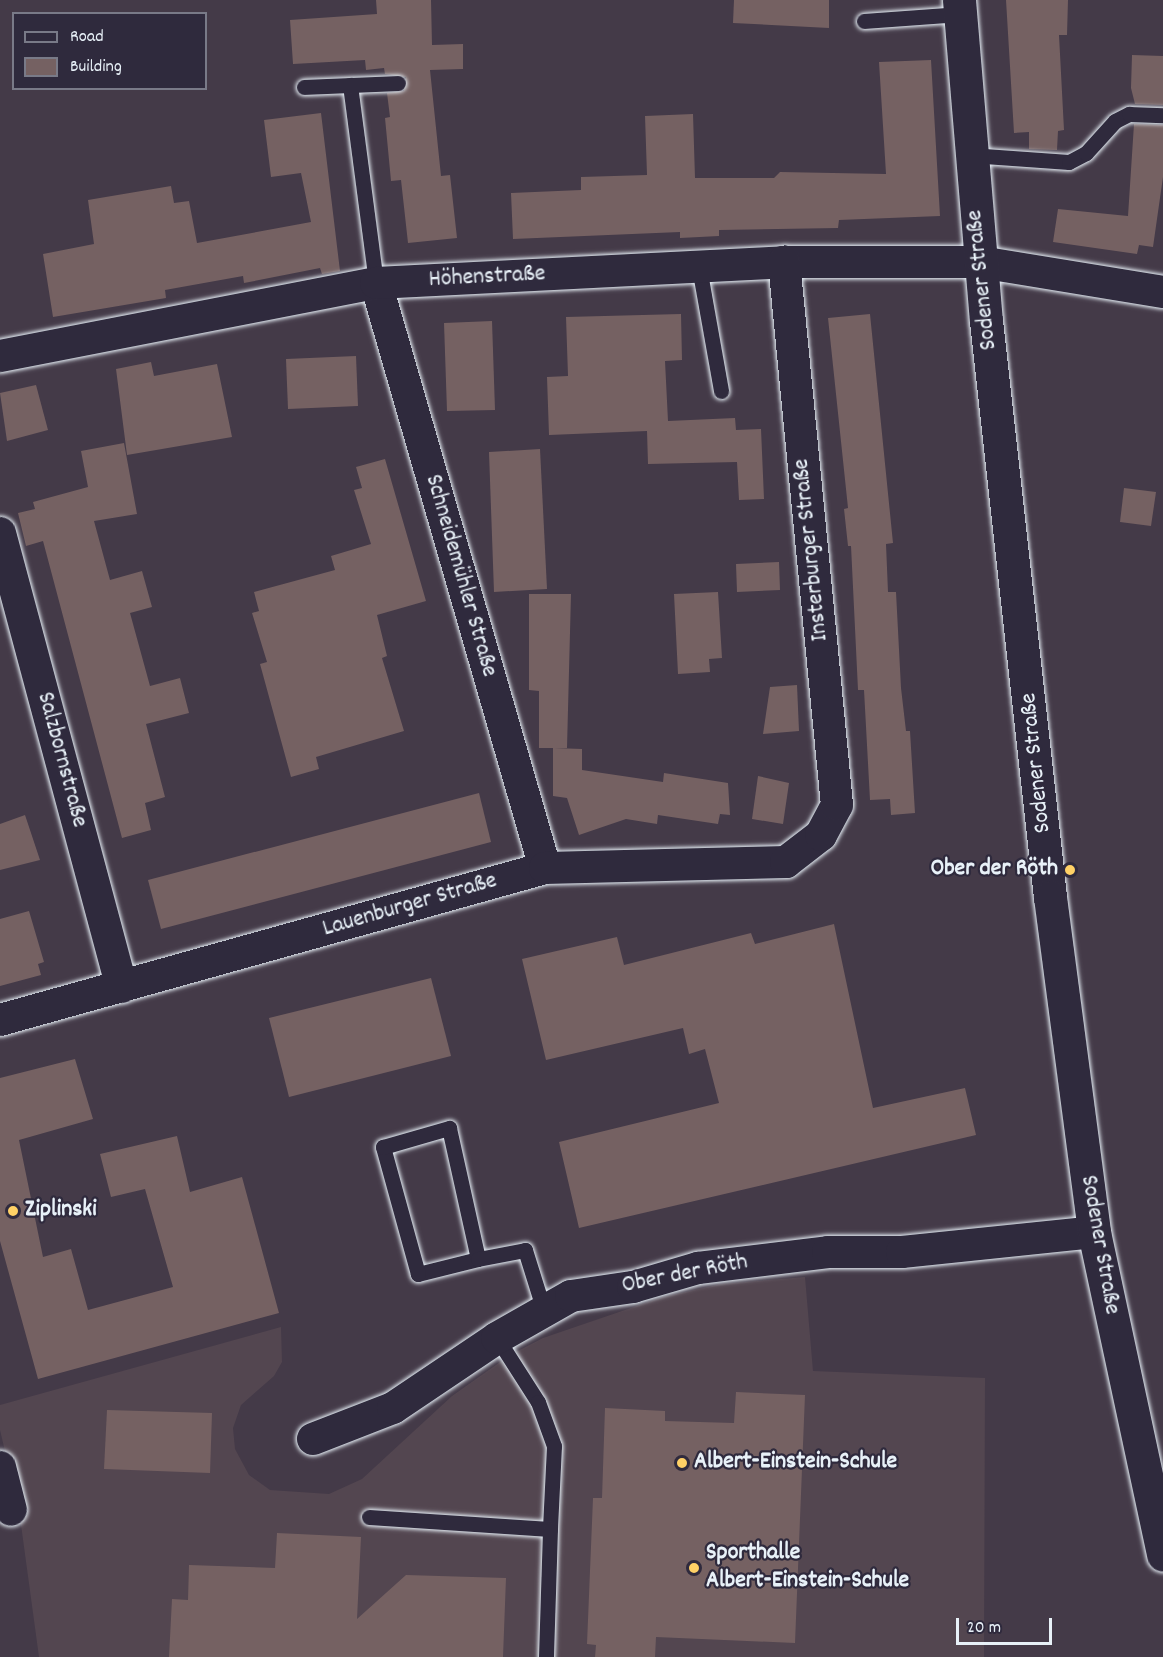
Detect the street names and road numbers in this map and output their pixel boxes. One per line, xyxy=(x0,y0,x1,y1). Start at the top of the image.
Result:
street label: Sodener Straße xyxy=(961,209,1005,351)
street label: Höhenstraße xyxy=(428,261,546,295)
street label: Insterburger Straße xyxy=(788,457,836,643)
street label: Schneidemühler Straße xyxy=(417,472,503,680)
street label: Salzbornstraße xyxy=(29,689,93,831)
street label: Sodener Straße xyxy=(1015,692,1059,834)
street label: Lauenburger Straße xyxy=(320,867,500,945)
street label: Sodener Straße xyxy=(1073,1173,1125,1317)
street label: Ober der Röth xyxy=(620,1249,750,1301)

